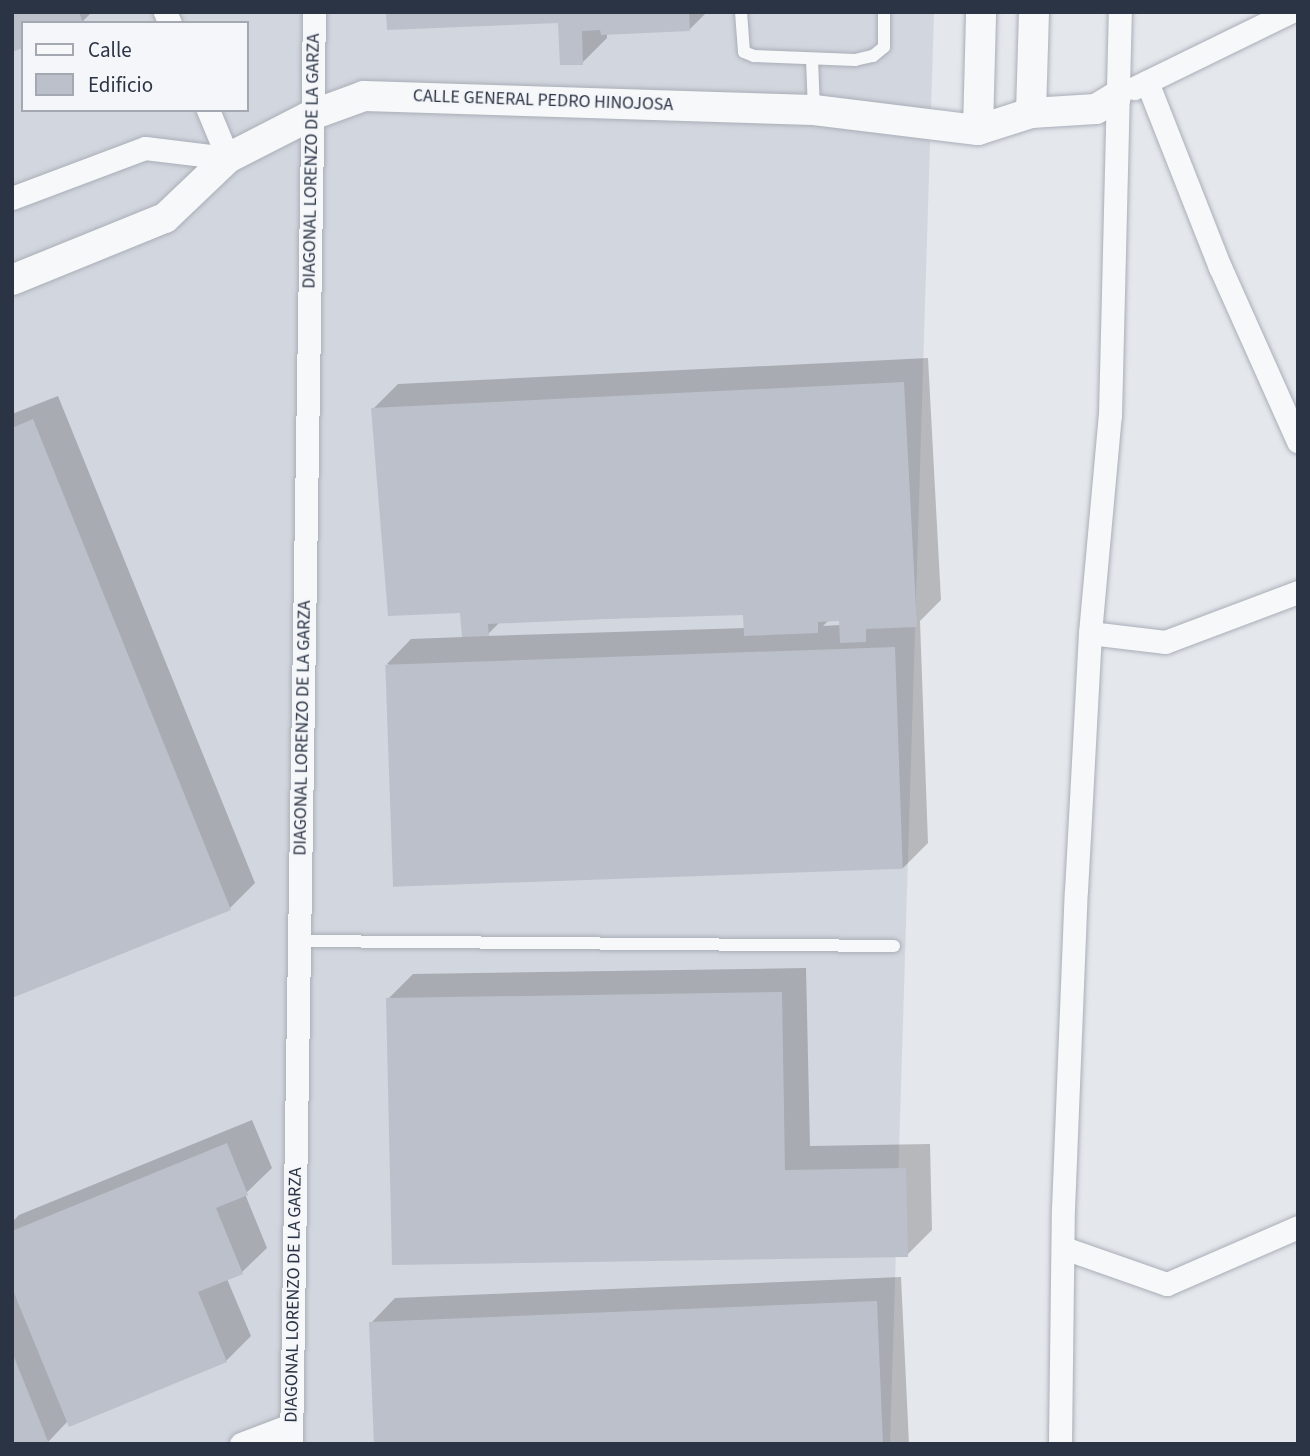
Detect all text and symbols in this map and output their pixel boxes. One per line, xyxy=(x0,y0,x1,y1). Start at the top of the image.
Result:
legend xyxy=(21,21,248,112)
street label: DIAGONAL LORENZO DE LA GARZA xyxy=(299,33,325,289)
text: Calle xyxy=(88,35,132,65)
text: Edificio xyxy=(88,70,153,100)
street label: CALLE GENERAL PEDRO HINOJOSA xyxy=(412,86,674,116)
street label: DIAGONAL LORENZO DE LA GARZA xyxy=(290,600,316,856)
street label: DIAGONAL LORENZO DE LA GARZA xyxy=(281,1167,307,1423)

